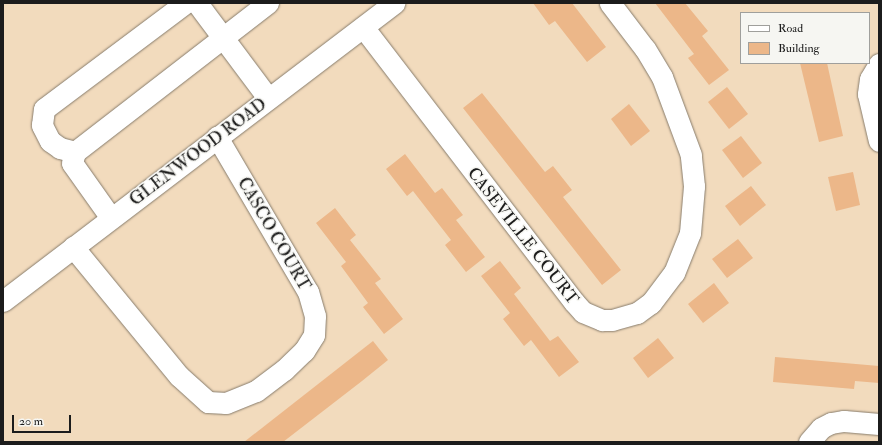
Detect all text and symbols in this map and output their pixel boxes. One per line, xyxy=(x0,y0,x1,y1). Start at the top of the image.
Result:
legend xyxy=(740,12,870,64)
text: Road xyxy=(778,21,803,36)
text: Building xyxy=(778,41,819,56)
street label: GLENWOOD ROAD xyxy=(126,94,270,210)
street label: CASEVILLE COURT xyxy=(463,163,583,309)
street label: CASCO COURT xyxy=(233,174,315,294)
scale bar xyxy=(14,407,73,433)
text: 20 m xyxy=(19,414,43,429)

